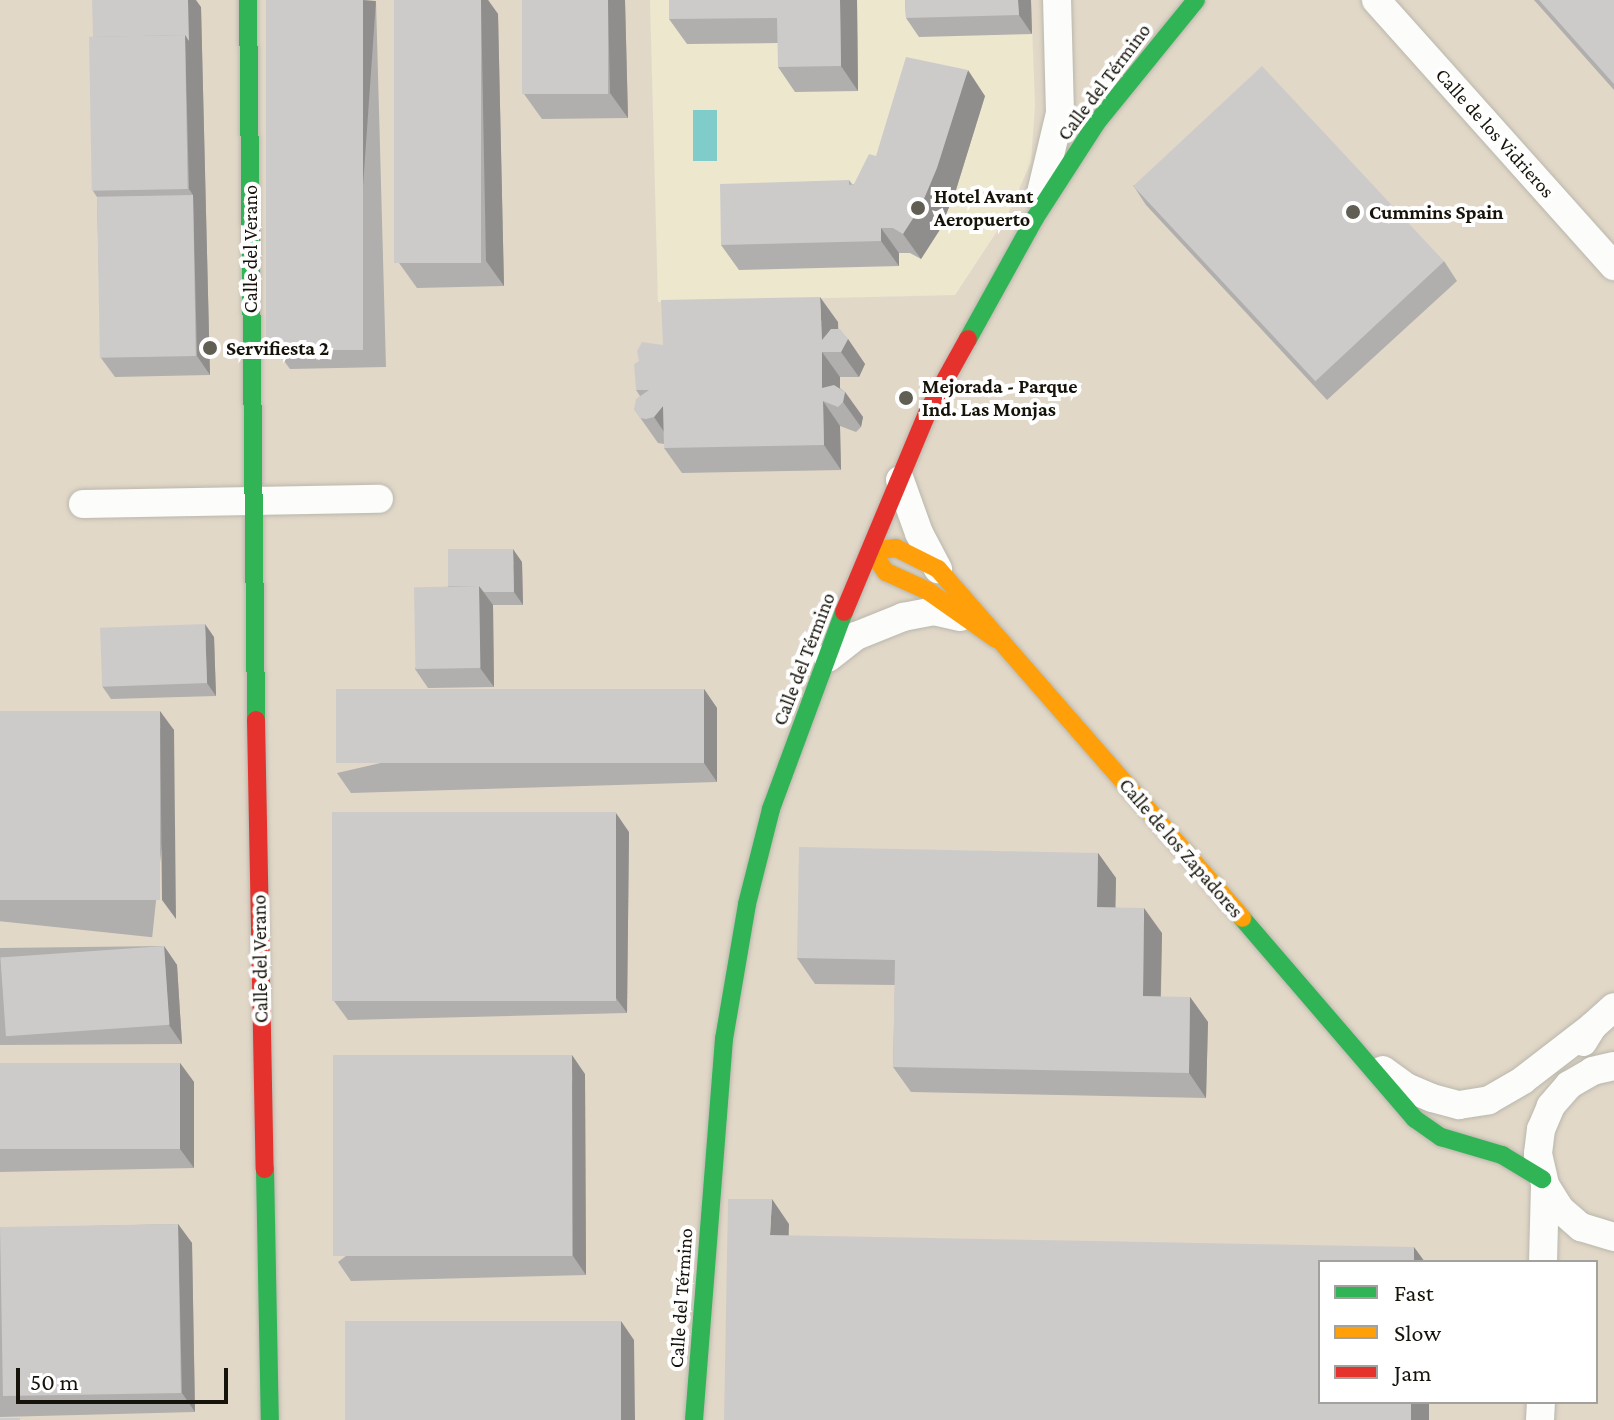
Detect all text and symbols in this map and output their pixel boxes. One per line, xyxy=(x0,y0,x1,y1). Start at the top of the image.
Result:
street label: Calle del Término xyxy=(1052,19,1156,145)
street label: Calle de los Vidrieros xyxy=(1430,63,1560,203)
place label: Hotel Avant Aeropuerto xyxy=(934,184,1033,231)
street label: Calle del Verano xyxy=(238,185,262,313)
marker: Hotel Avant Aeropuerto xyxy=(909,199,927,217)
place label: Cummins Spain xyxy=(1369,200,1504,224)
marker: Cummins Spain xyxy=(1344,203,1362,221)
place label: Servifiesta 2 xyxy=(226,336,329,360)
marker: Servifiesta 2 xyxy=(201,339,219,357)
place label: Mejorada - Parque Ind. Las Monjas xyxy=(922,374,1078,421)
marker: Mejorada - Parque Ind. Las Monjas xyxy=(897,389,915,407)
street label: Calle del Término xyxy=(768,589,840,729)
street label: Calle de los Zapadores xyxy=(1114,773,1248,923)
street label: Calle del Verano xyxy=(247,895,273,1023)
street label: Calle del Término xyxy=(664,1227,698,1369)
legend xyxy=(1318,1260,1598,1404)
text: Fast xyxy=(1394,1279,1434,1306)
text: Slow xyxy=(1394,1319,1441,1346)
scale bar xyxy=(20,1352,232,1402)
text: Jam xyxy=(1394,1359,1432,1386)
text: 50 m xyxy=(30,1368,79,1395)

